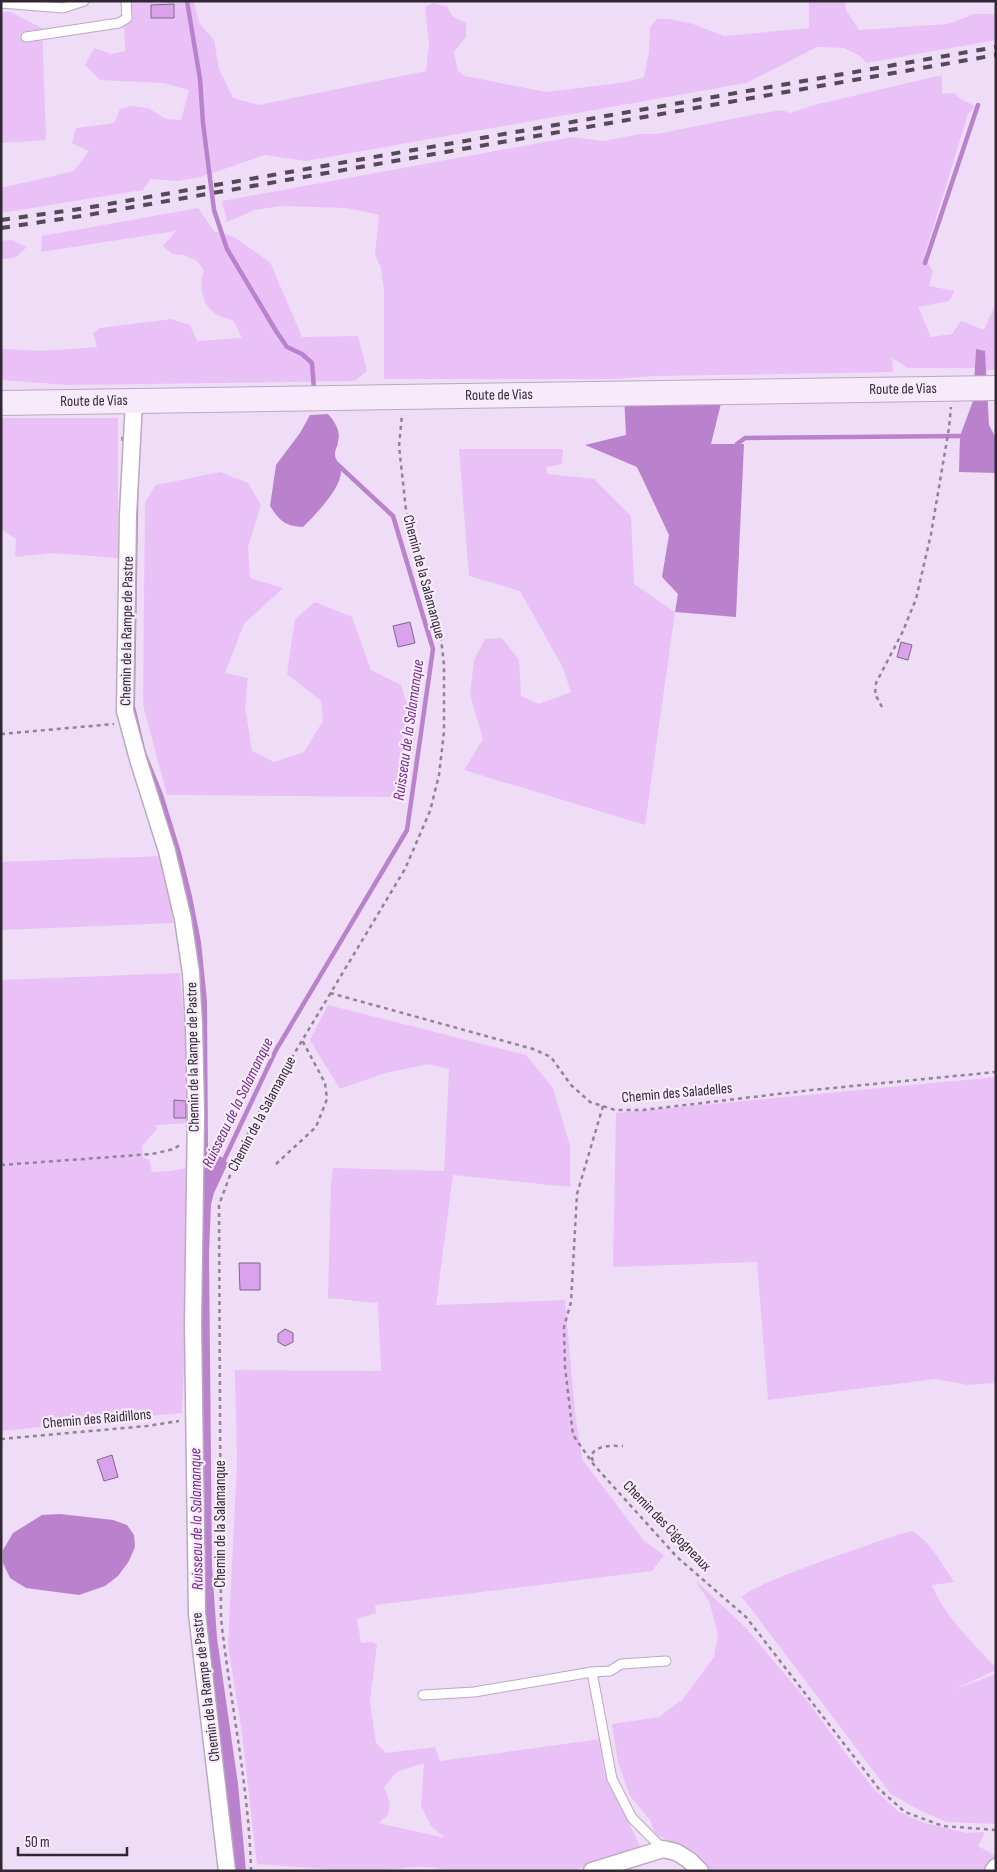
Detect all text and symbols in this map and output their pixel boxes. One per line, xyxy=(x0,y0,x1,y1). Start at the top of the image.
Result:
street label: Route de Vias xyxy=(869,379,937,399)
street label: Route de Vias xyxy=(465,385,533,405)
street label: Route de Vias xyxy=(60,391,128,411)
street label: Chemin de la Salamanque xyxy=(398,513,450,641)
street label: Chemin de la Rampe de Pastre xyxy=(116,556,138,706)
water label: Ruisseau de la Salamanque xyxy=(390,658,428,802)
street label: Chemin de la Rampe de Pastre xyxy=(182,982,204,1132)
water label: Ruisseau de la Salamanque xyxy=(198,1035,278,1171)
street label: Chemin de la Salamanque xyxy=(224,1053,300,1175)
street label: Chemin des Saladelles xyxy=(621,1079,733,1107)
street label: Chemin des Raidillons xyxy=(42,1405,152,1433)
water label: Ruisseau de la Salamanque xyxy=(186,1448,208,1590)
street label: Chemin de la Salamanque xyxy=(211,1460,230,1588)
street label: Chemin des Cigogneaux xyxy=(619,1476,716,1576)
street label: Chemin de la Rampe de Pastre xyxy=(187,1611,225,1763)
scale bar xyxy=(18,1824,126,1856)
text: 50 m xyxy=(25,1833,50,1852)

